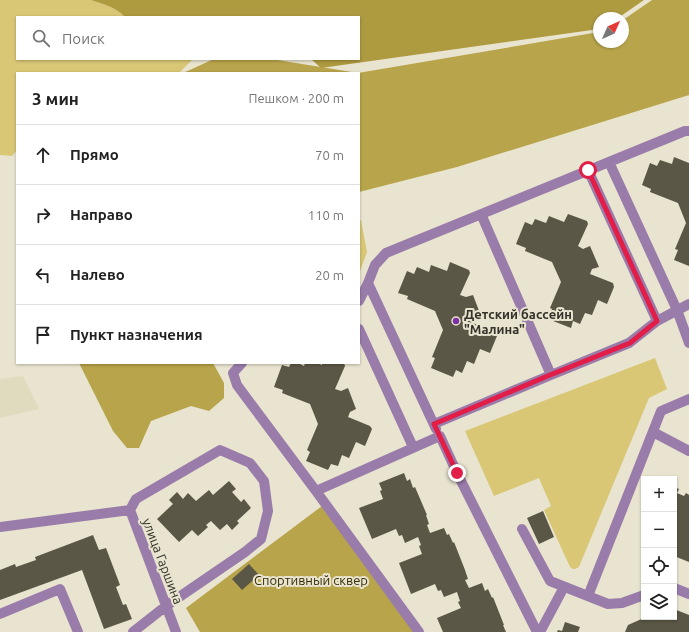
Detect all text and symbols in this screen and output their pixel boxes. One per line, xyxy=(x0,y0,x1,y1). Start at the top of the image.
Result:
north arrow xyxy=(593,12,629,48)
search box xyxy=(16,16,360,60)
icon: search xyxy=(30,27,52,49)
text: Поиск xyxy=(62,30,105,47)
text: 3 мин xyxy=(32,89,79,108)
text: Пешком · 200 m xyxy=(248,91,344,105)
icon: ahead xyxy=(32,144,54,166)
text: Прямо xyxy=(70,146,119,163)
text: 70 m xyxy=(315,148,344,162)
route start xyxy=(579,161,597,179)
icon: right xyxy=(32,204,54,226)
text: Направо xyxy=(70,206,133,223)
text: 110 m xyxy=(308,208,344,222)
icon: left xyxy=(32,264,54,286)
text: Налево xyxy=(70,266,125,283)
text: 20 m xyxy=(315,268,344,282)
place label: Детский бассейн "Малина" xyxy=(464,307,572,336)
marker: Детский бассейн "Малина" xyxy=(451,316,461,326)
icon: arrive xyxy=(32,324,54,346)
text: Пункт назначения xyxy=(70,326,203,343)
route end xyxy=(448,464,466,482)
map controls xyxy=(641,476,677,620)
button: + xyxy=(641,476,677,512)
button: − xyxy=(641,512,677,548)
street label: улица Гаршина xyxy=(140,516,186,606)
button: locate xyxy=(641,548,677,584)
park label: Спортивный сквер xyxy=(254,573,368,587)
button: layers xyxy=(641,584,677,620)

